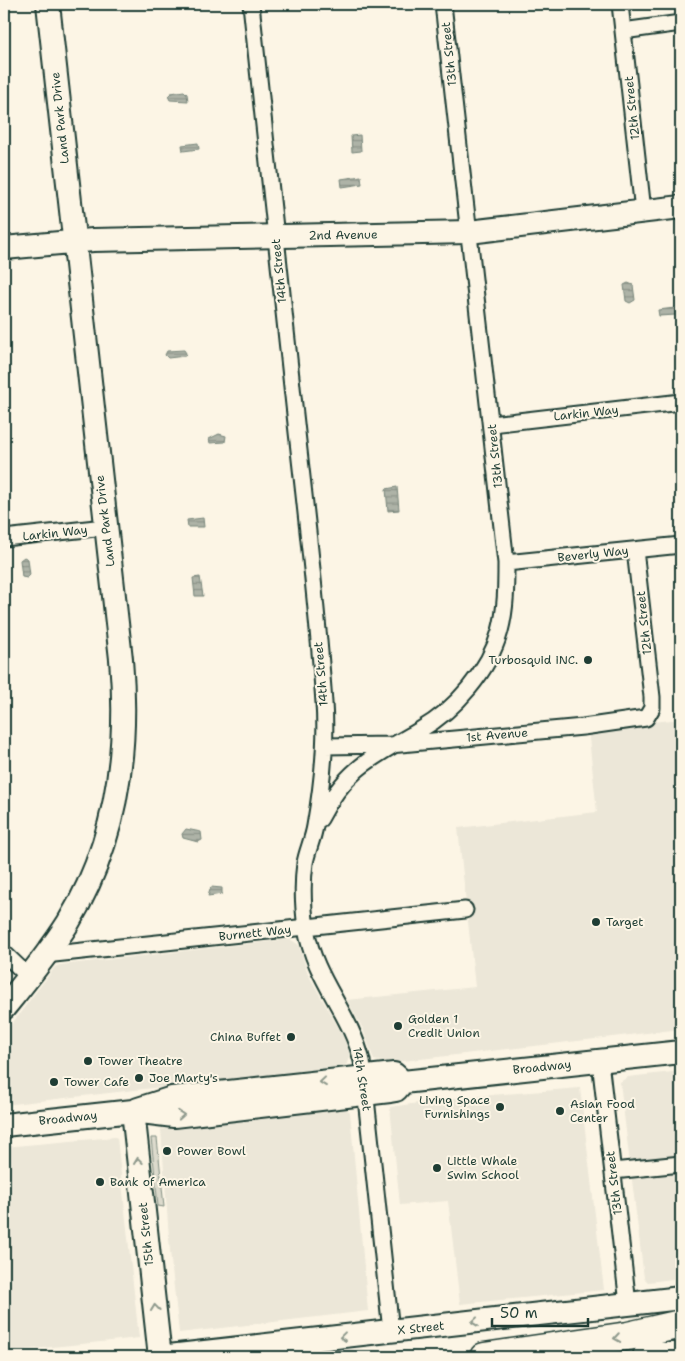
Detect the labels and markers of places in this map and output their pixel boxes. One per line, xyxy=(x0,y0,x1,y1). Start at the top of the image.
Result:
place label: Turbosquid iNC. xyxy=(489,652,578,668)
marker: Turbosquid iNC. xyxy=(582,654,594,666)
place label: Target xyxy=(606,914,644,930)
marker: Target xyxy=(590,916,602,928)
place label: Golden 1 Credit Union xyxy=(408,1011,480,1041)
marker: Golden 1 Credit Union xyxy=(392,1020,404,1032)
place label: China Buffet xyxy=(210,1029,281,1045)
marker: China Buffet xyxy=(285,1031,297,1043)
place label: Tower Theatre xyxy=(98,1053,183,1069)
marker: Tower Theatre xyxy=(82,1055,94,1067)
place label: Joe Marty's xyxy=(149,1070,218,1086)
marker: Joe Marty's xyxy=(133,1072,145,1084)
place label: Tower Cafe xyxy=(64,1074,129,1090)
marker: Tower Cafe xyxy=(48,1076,60,1088)
place label: Living Space Furnishings xyxy=(419,1092,490,1122)
place label: Asian Food Center xyxy=(570,1096,635,1126)
marker: Living Space Furnishings xyxy=(494,1101,506,1113)
marker: Asian Food Center xyxy=(554,1105,566,1117)
place label: Power Bowl xyxy=(177,1143,246,1159)
marker: Power Bowl xyxy=(161,1145,173,1157)
place label: Little Whale Swim School xyxy=(447,1153,519,1183)
marker: Little Whale Swim School xyxy=(431,1162,443,1174)
place label: Bank of America xyxy=(110,1174,206,1190)
marker: Bank of America xyxy=(94,1176,106,1188)

